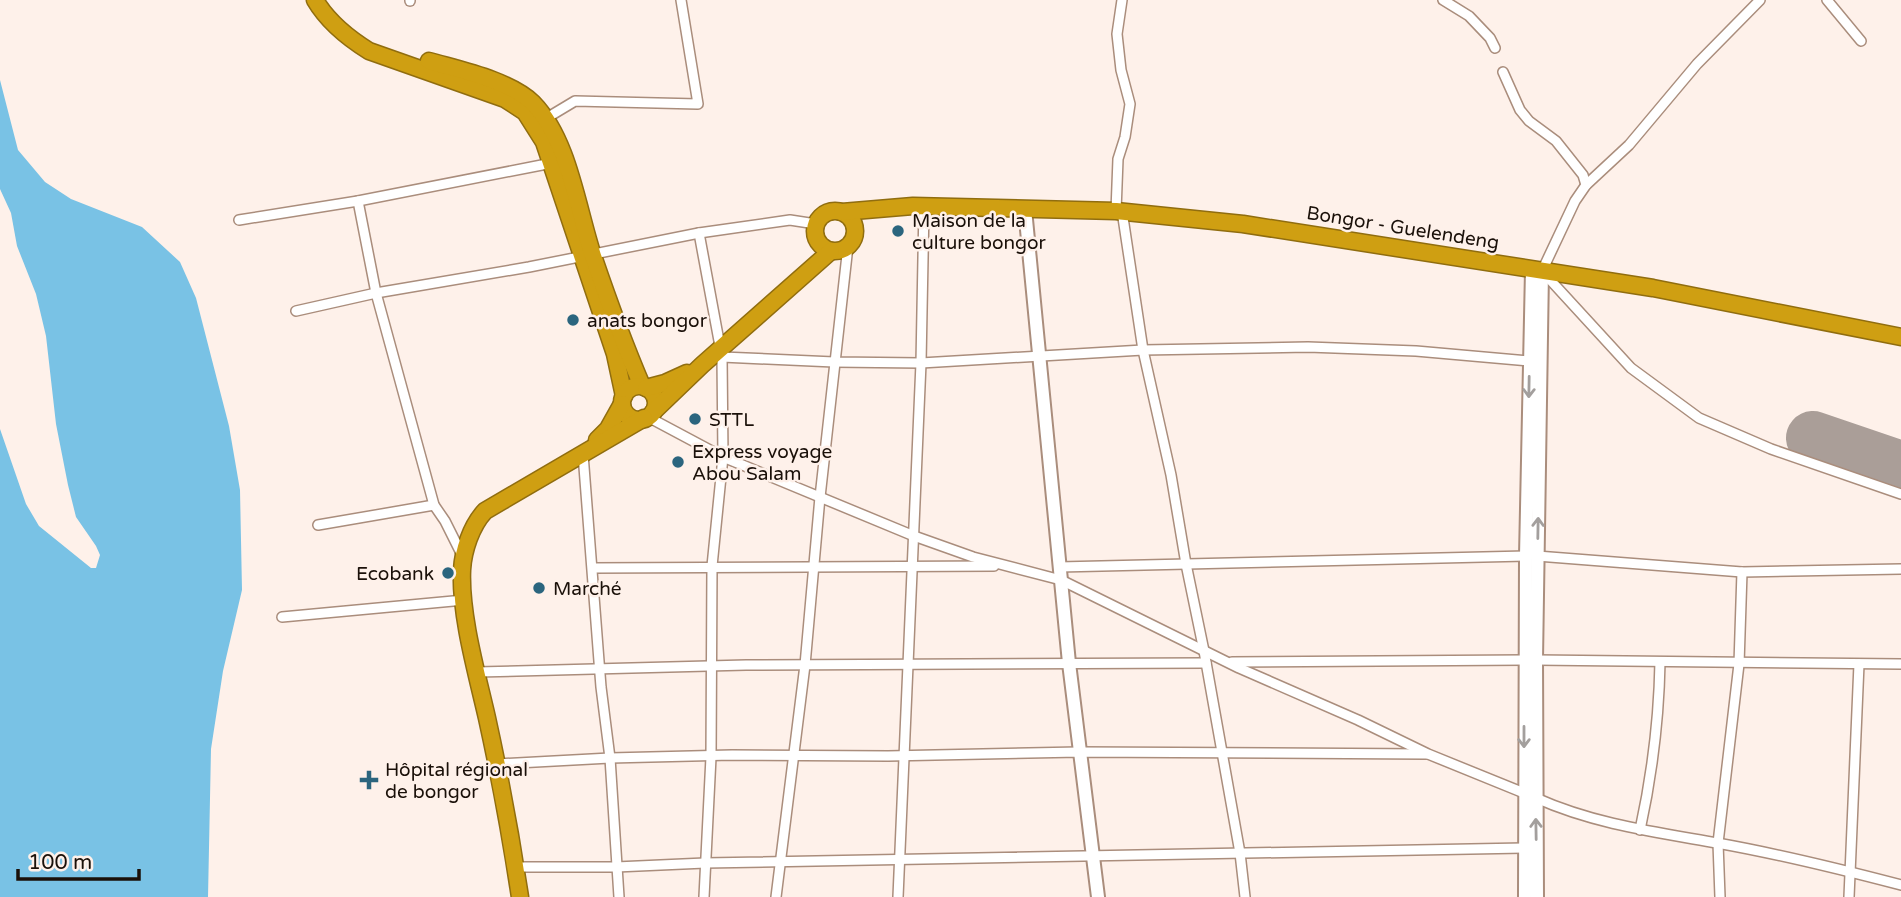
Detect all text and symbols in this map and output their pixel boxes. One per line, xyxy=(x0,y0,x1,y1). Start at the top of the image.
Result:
street label: Bongor - Guelendeng xyxy=(1305,202,1501,254)
place label: Maison de la culture bongor xyxy=(912,210,1047,254)
marker: Maison de la culture bongor xyxy=(890,223,906,239)
place label: anats bongor xyxy=(587,310,708,332)
marker: anats bongor xyxy=(565,312,581,328)
one-way arrow xyxy=(1522,375,1536,398)
place label: STTL xyxy=(709,409,754,431)
marker: STTL xyxy=(687,411,703,427)
place label: Express voyage Abou Salam xyxy=(692,441,832,485)
marker: Express voyage Abou Salam xyxy=(670,454,686,470)
one-way arrow xyxy=(1531,517,1545,540)
place label: Ecobank xyxy=(356,563,434,585)
marker: Ecobank xyxy=(440,565,456,581)
place label: Marché xyxy=(553,578,621,600)
marker: Marché xyxy=(531,580,547,596)
one-way arrow xyxy=(1517,725,1531,748)
place label: Hôpital régional de bongor xyxy=(385,759,528,803)
marker: Hôpital régional de bongor xyxy=(359,770,379,790)
one-way arrow xyxy=(1529,818,1543,841)
scale bar xyxy=(18,838,138,882)
text: 100 m xyxy=(28,850,92,875)

